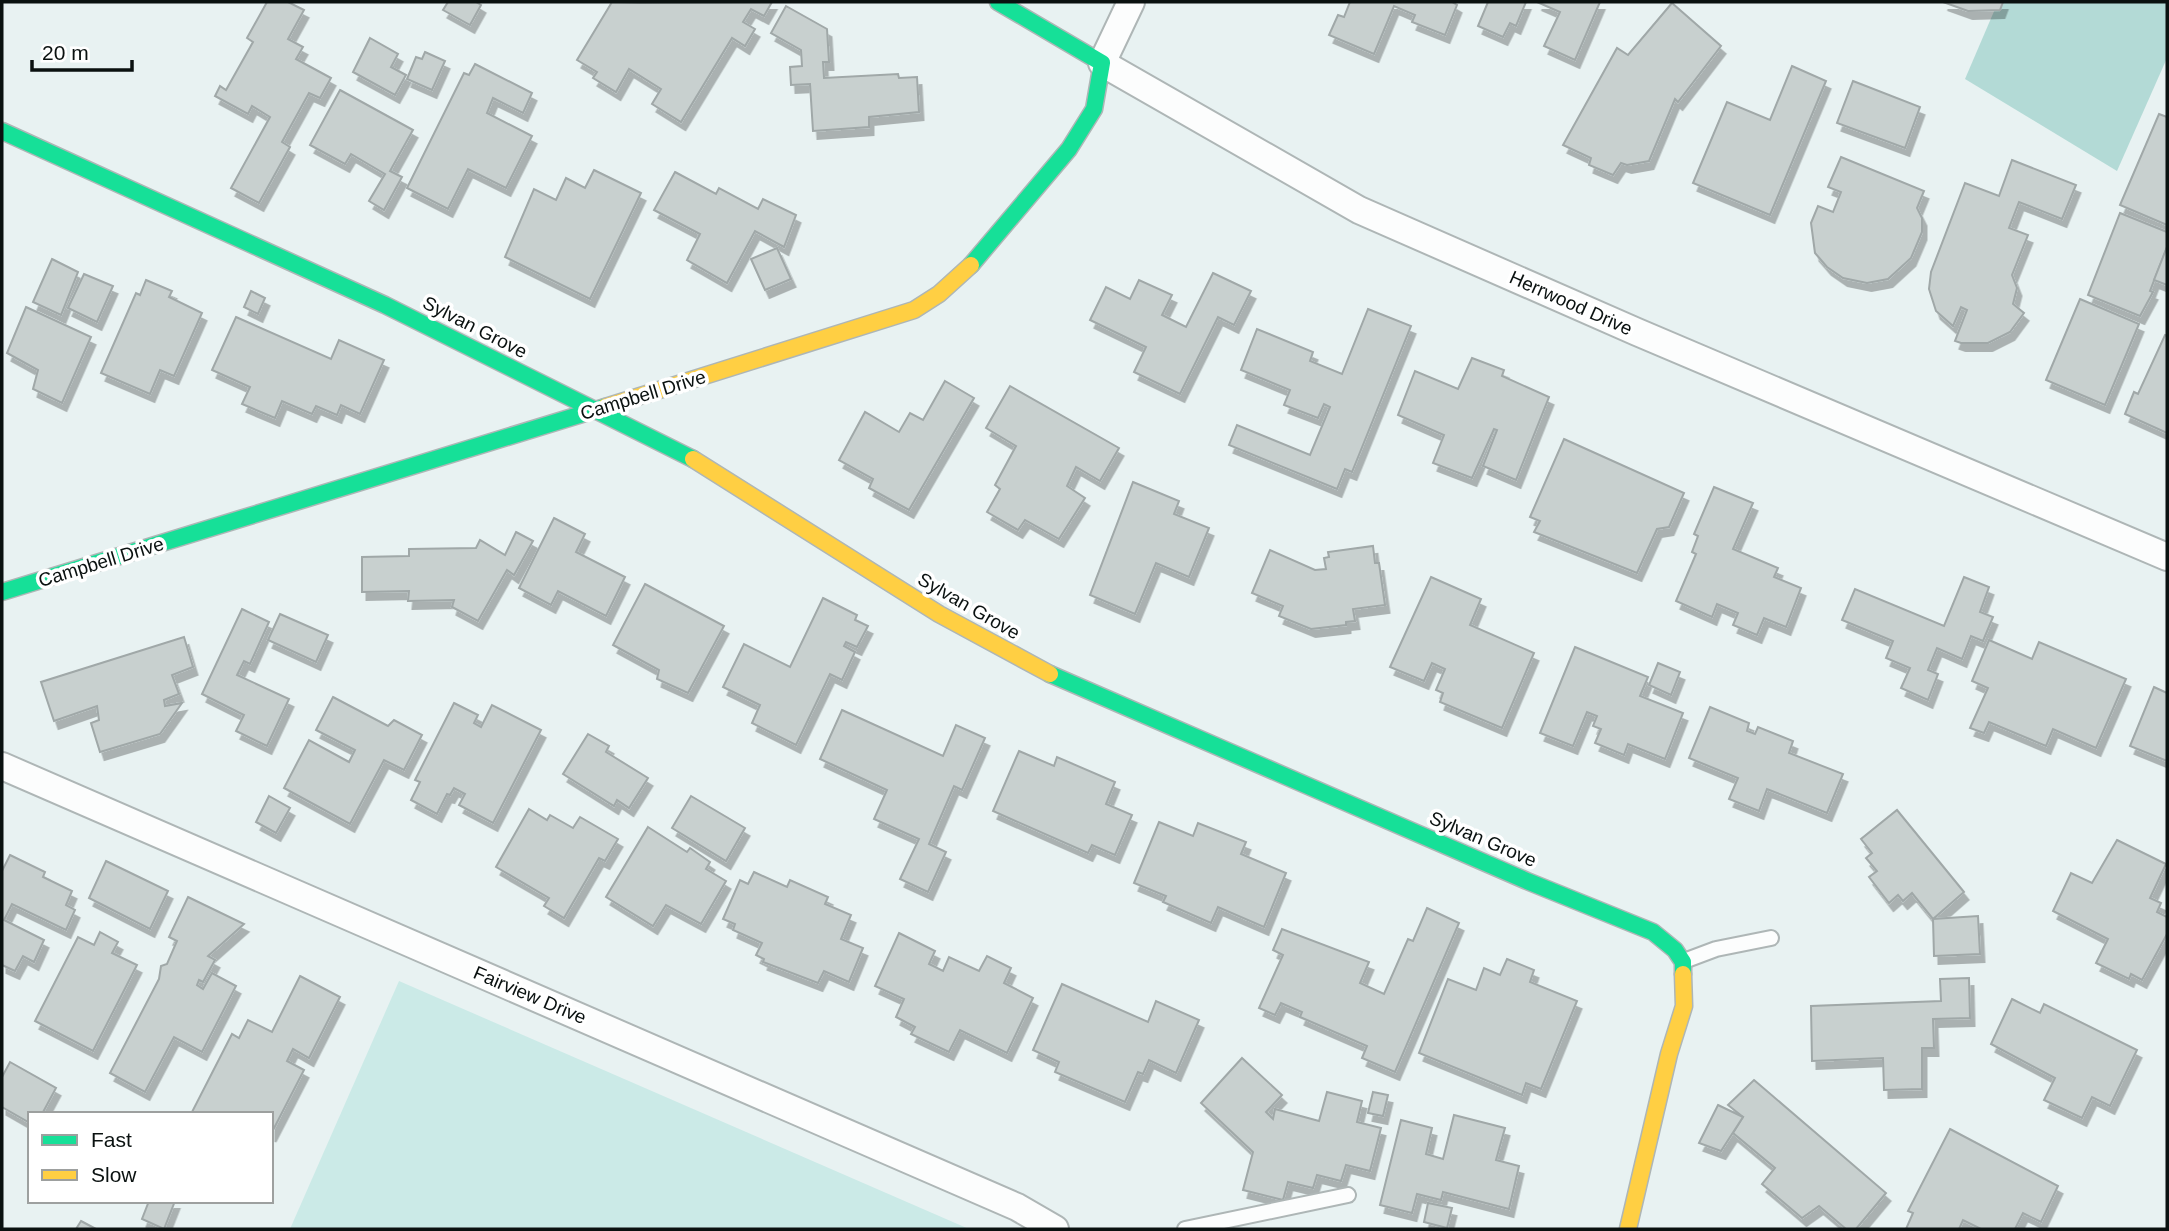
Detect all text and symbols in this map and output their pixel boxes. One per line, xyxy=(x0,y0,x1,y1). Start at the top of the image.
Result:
scale bar xyxy=(32,28,131,72)
text: 20 m xyxy=(42,41,89,64)
street label: Herrwood Drive xyxy=(1506,267,1636,339)
street label: Sylvan Grove xyxy=(419,292,531,362)
street label: Campbell Drive xyxy=(578,366,708,424)
street label: Campbell Drive xyxy=(36,533,166,591)
street label: Sylvan Grove xyxy=(914,568,1024,644)
street label: Sylvan Grove xyxy=(1426,807,1540,871)
street label: Fairview Drive xyxy=(471,962,589,1028)
legend xyxy=(28,1112,273,1203)
text: Fast xyxy=(91,1128,132,1151)
text: Slow xyxy=(91,1163,137,1186)

